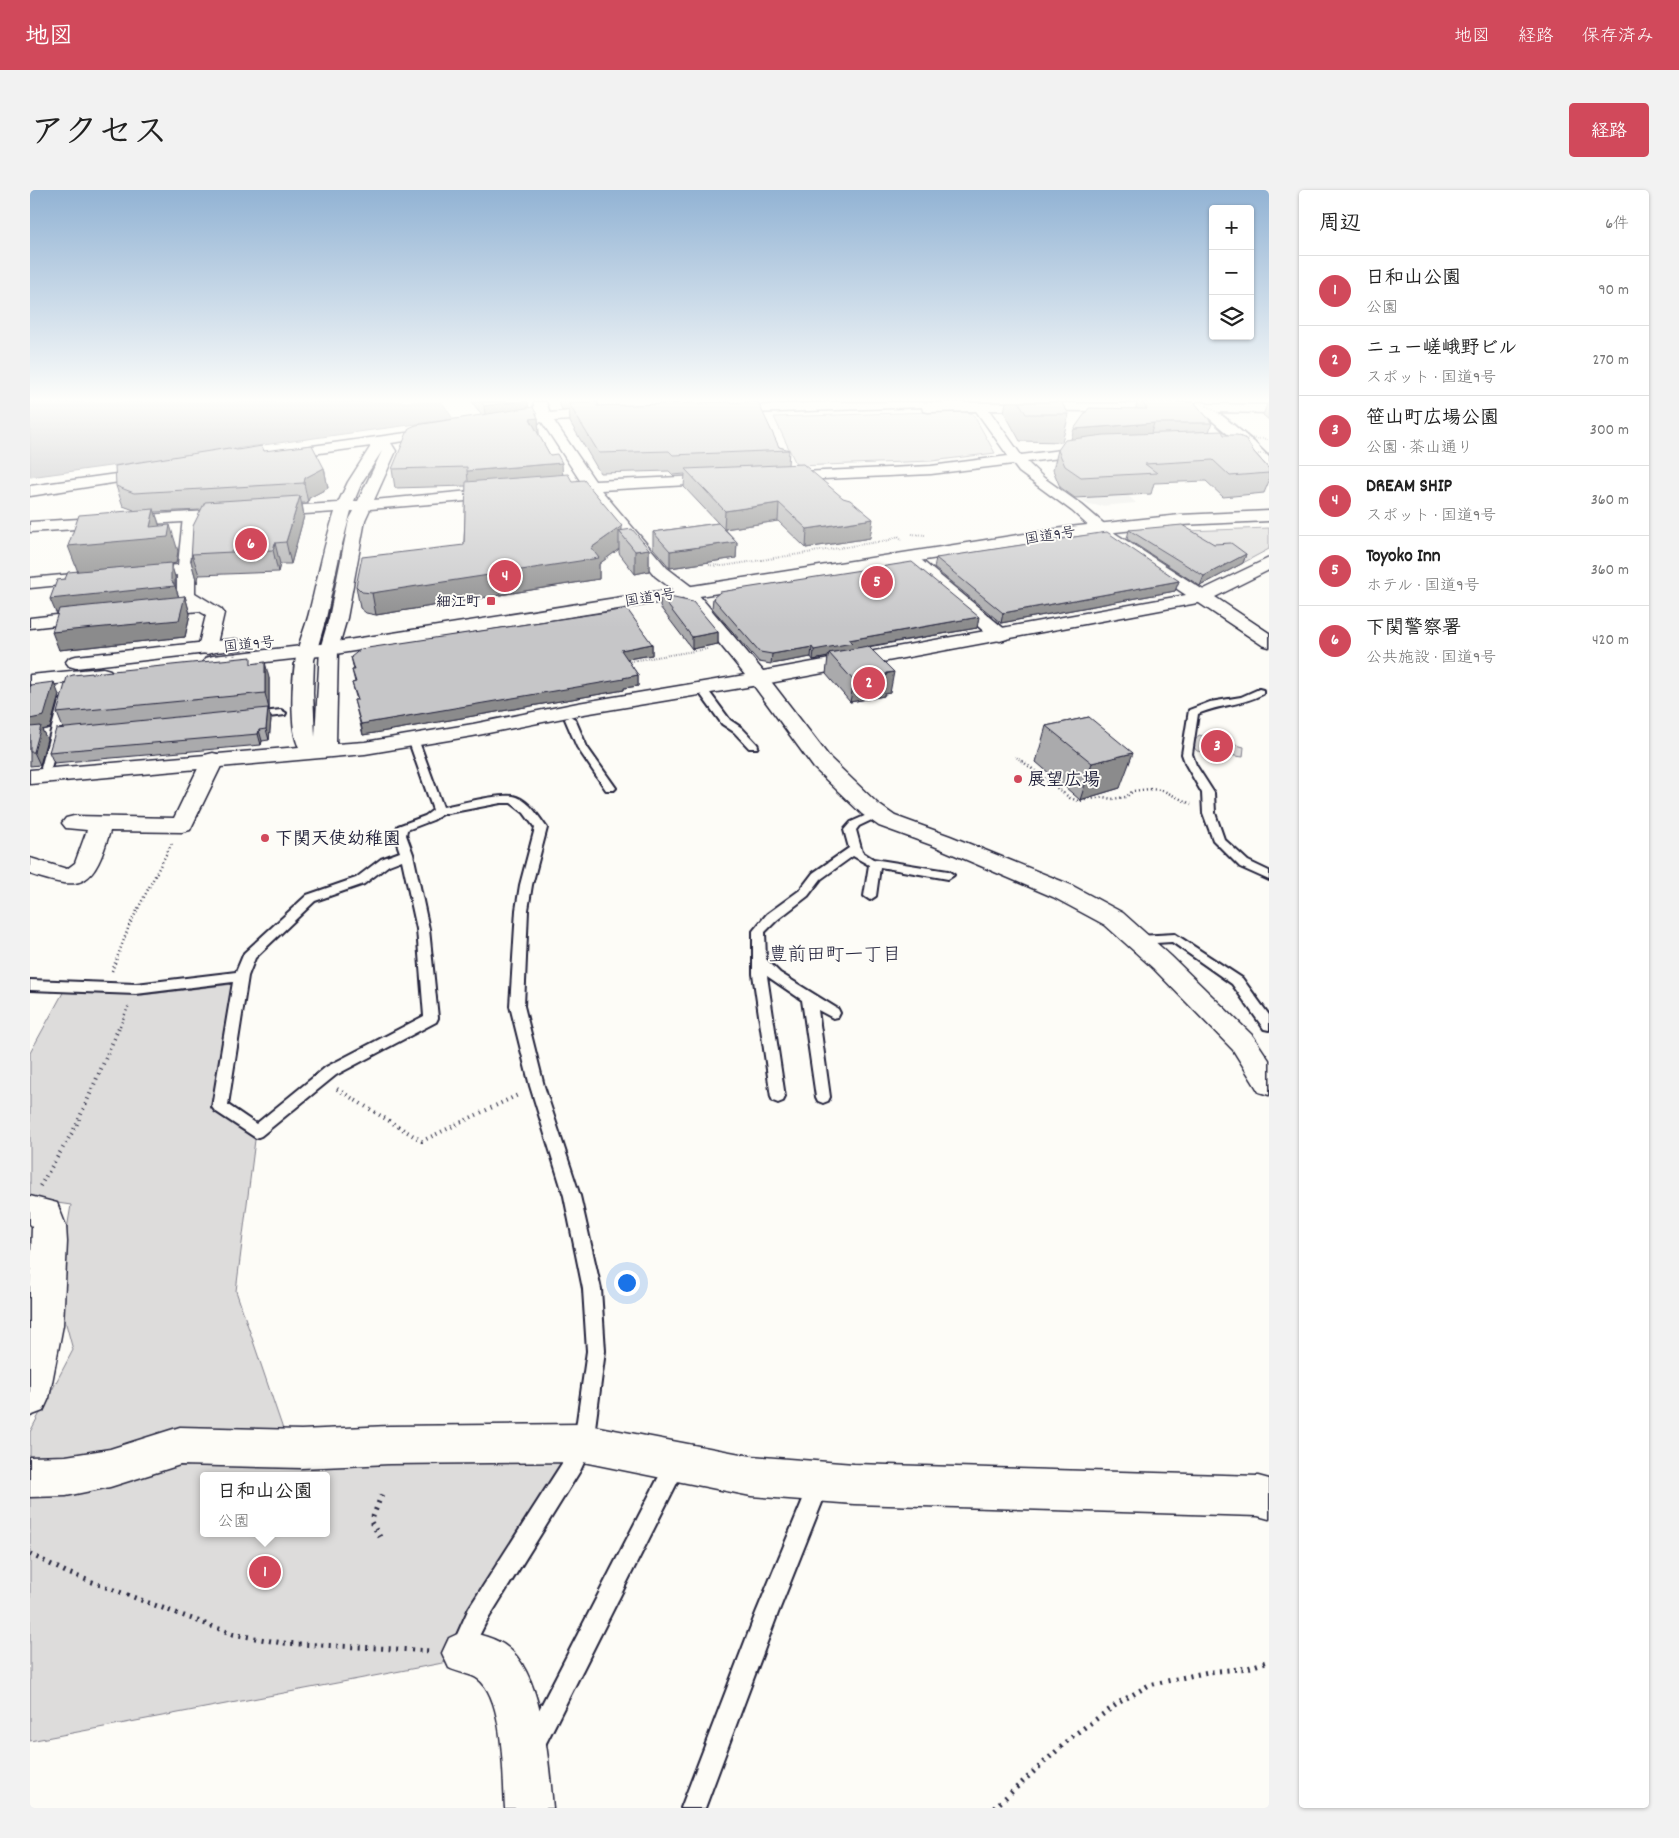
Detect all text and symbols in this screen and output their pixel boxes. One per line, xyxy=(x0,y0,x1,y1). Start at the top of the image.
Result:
text: 地図 xyxy=(25,21,73,55)
text: 地図 xyxy=(1454,25,1490,50)
text: 経路 xyxy=(1518,25,1554,50)
text: 保存済み xyxy=(1582,25,1654,50)
button: 経路 xyxy=(1569,103,1649,157)
text: アクセス xyxy=(30,110,168,160)
map controls xyxy=(1209,205,1254,340)
button: + xyxy=(1209,205,1254,250)
text: 周辺 xyxy=(1319,210,1361,240)
text: 6件 xyxy=(1605,213,1629,236)
button: − xyxy=(1209,250,1254,295)
text: 日和山公園 xyxy=(1366,266,1461,293)
text: 1 xyxy=(1333,279,1337,302)
text: 90 m xyxy=(1598,279,1629,302)
button: layers xyxy=(1209,295,1254,340)
text: 公園 xyxy=(1366,297,1398,320)
text: ニュー嵯峨野ビル xyxy=(1366,336,1517,363)
text: 2 xyxy=(1332,349,1339,372)
text: 270 m xyxy=(1593,349,1629,372)
text: スポット · 国道9号 xyxy=(1366,367,1496,390)
text: 笹山町広場公園 xyxy=(1366,406,1499,433)
text: 3 xyxy=(1331,419,1339,442)
text: 300 m xyxy=(1590,419,1629,442)
text: 公園 · 茶山通り xyxy=(1366,437,1473,460)
text: DREAM SHIP xyxy=(1366,474,1452,501)
text: 4 xyxy=(1332,489,1338,512)
text: 360 m xyxy=(1591,489,1629,512)
text: スポット · 国道9号 xyxy=(1366,505,1496,528)
street label: 国道9号 xyxy=(1023,522,1078,552)
pin: 6 xyxy=(235,525,267,563)
text: Toyoko Inn xyxy=(1366,544,1441,571)
pin: 4 xyxy=(489,557,521,595)
text: 5 xyxy=(1331,559,1339,582)
text: 360 m xyxy=(1591,559,1629,582)
pin: 5 xyxy=(861,563,893,601)
text: ホテル · 国道9号 xyxy=(1366,575,1480,598)
street label: 国道9号 xyxy=(623,584,678,614)
place label: 細江町 xyxy=(436,592,481,614)
marker: 細江町 xyxy=(485,595,497,607)
text: 下関警察署 xyxy=(1366,616,1461,643)
text: 6 xyxy=(1331,629,1339,652)
text: 420 m xyxy=(1592,629,1629,652)
street label: 国道9号 xyxy=(222,632,276,660)
text: 公共施設 · 国道9号 xyxy=(1366,647,1496,670)
pin: 2 xyxy=(853,664,885,702)
pin: 3 xyxy=(1201,727,1233,765)
place label: 展望広場 xyxy=(1028,769,1100,794)
marker: 展望広場 xyxy=(1012,773,1024,785)
place label: 下関天使幼稚園 xyxy=(275,828,401,853)
marker: 下関天使幼稚園 xyxy=(259,832,271,844)
district label: 豊前田町一丁目 xyxy=(768,943,902,970)
your location xyxy=(614,1270,640,1296)
popup xyxy=(200,1472,330,1537)
text: 日和山公園 xyxy=(217,1480,313,1507)
text: 公園 xyxy=(217,1511,250,1534)
pin: 1 xyxy=(249,1553,281,1591)

